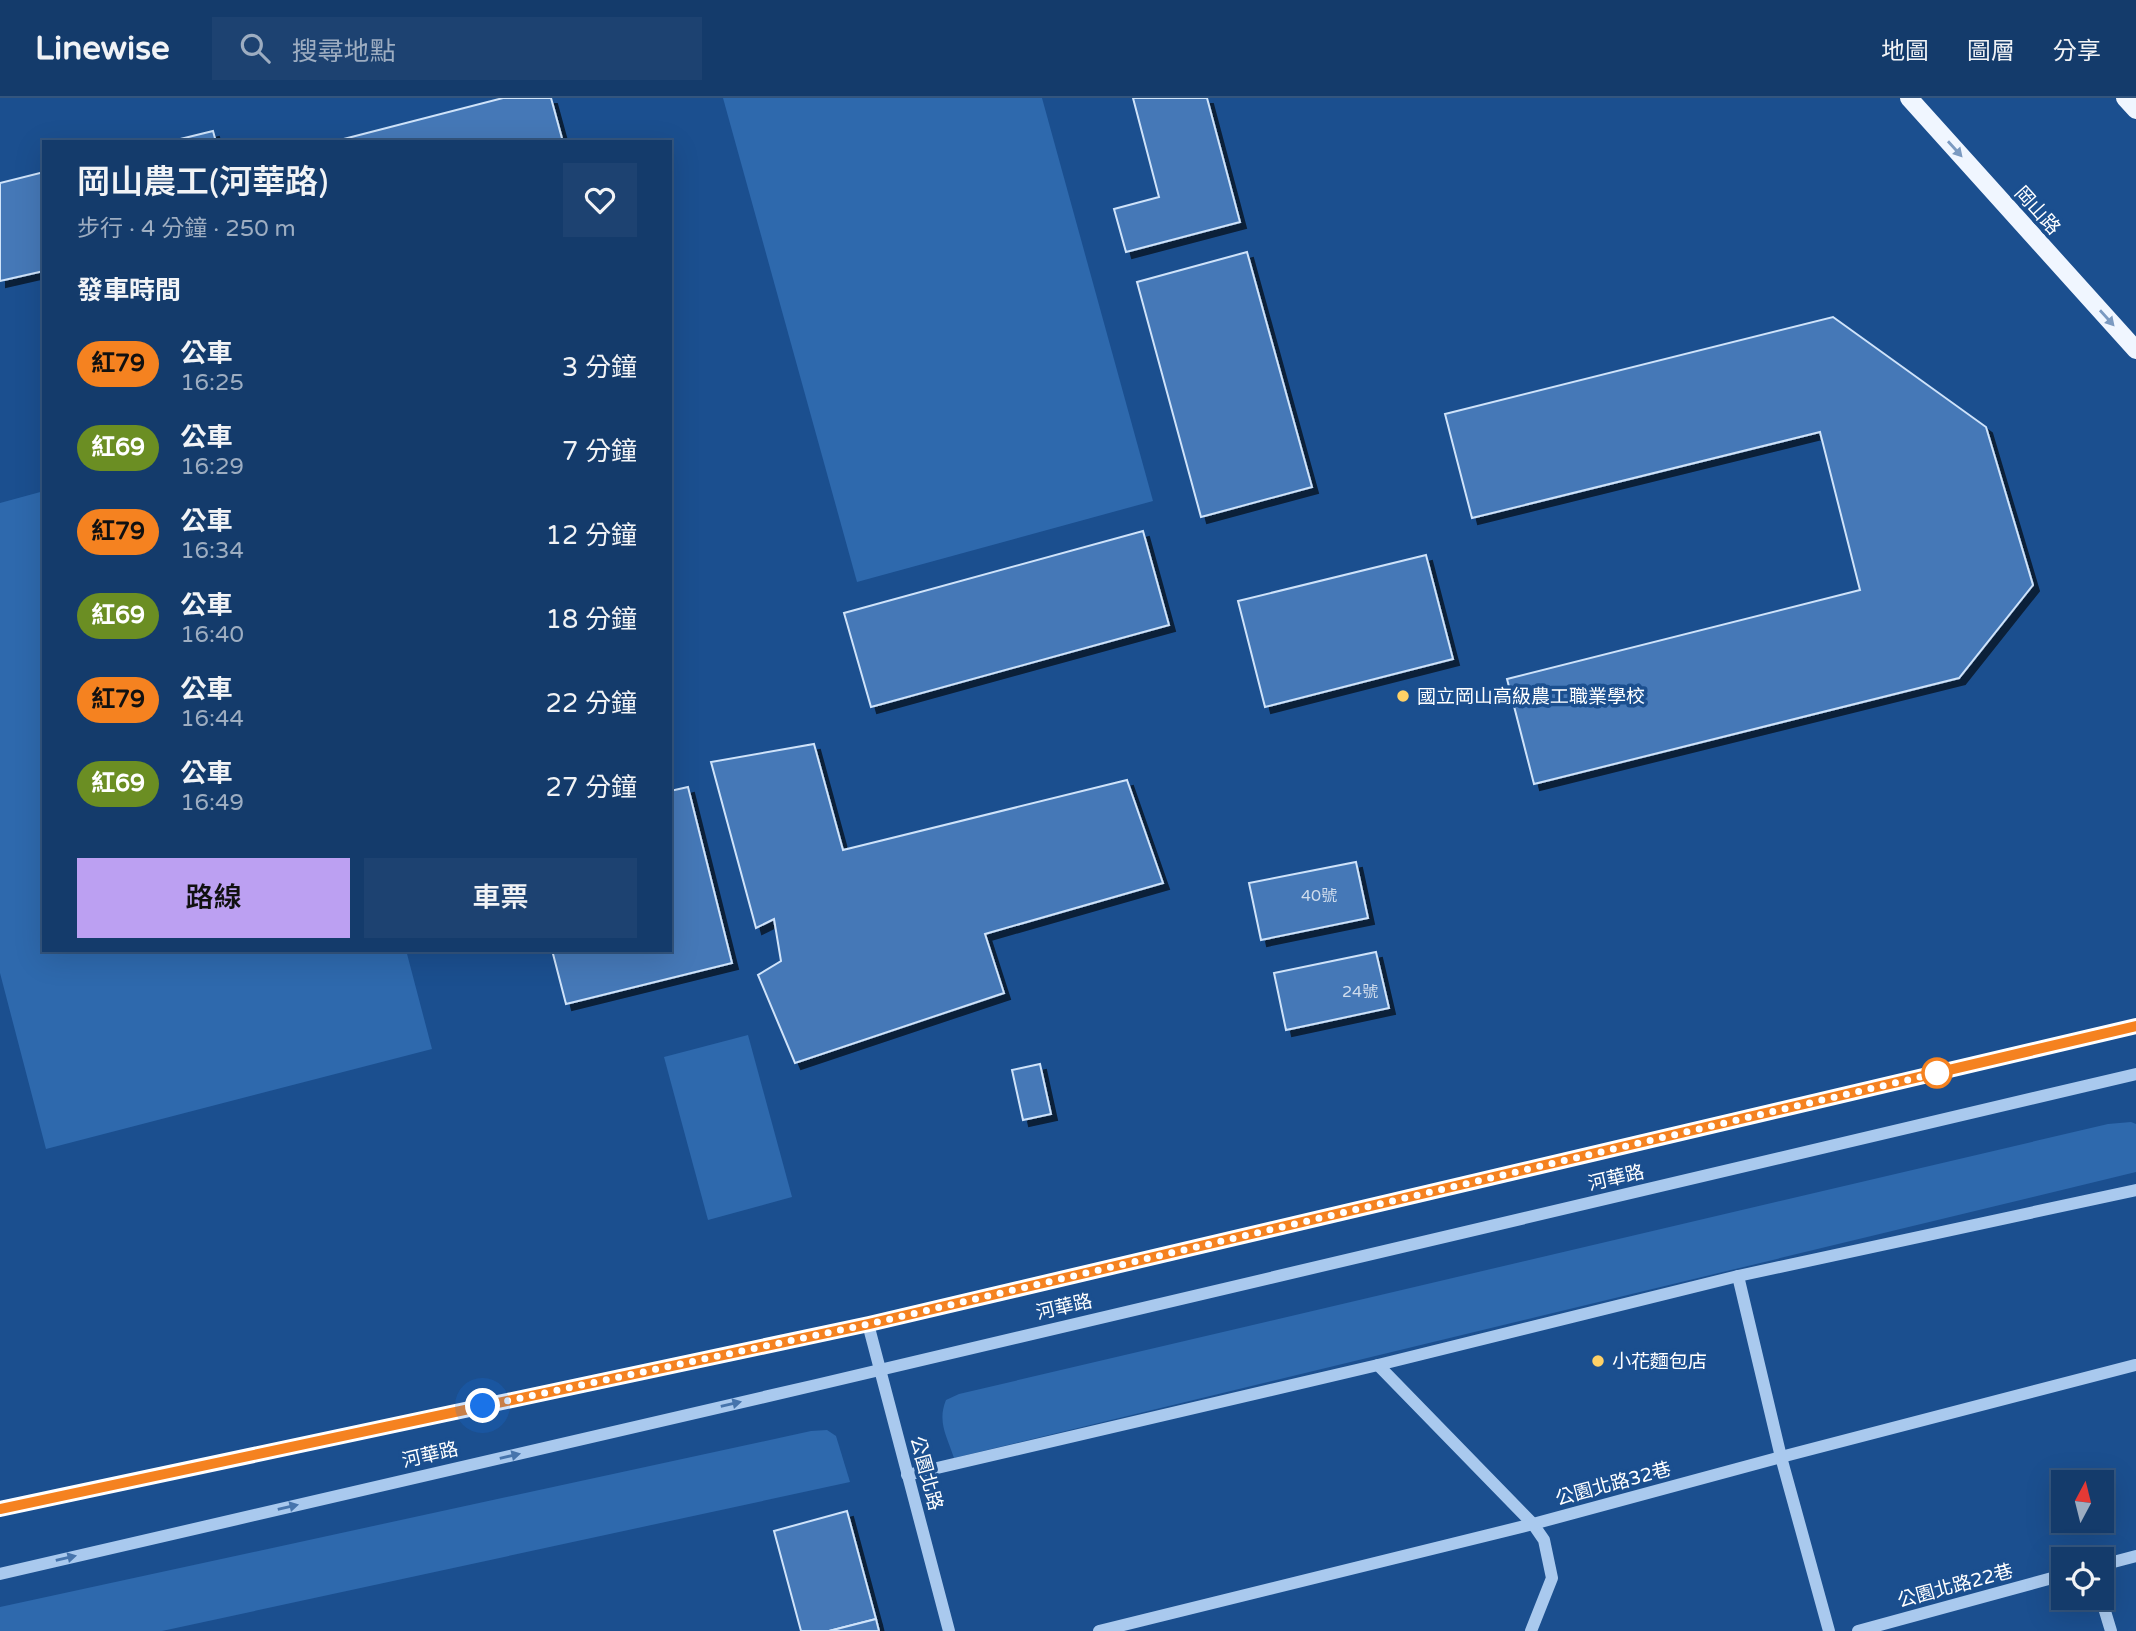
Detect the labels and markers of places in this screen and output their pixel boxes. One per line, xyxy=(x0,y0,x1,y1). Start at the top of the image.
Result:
place label: 國立岡山高級農工職業學校 xyxy=(1417,686,1645,708)
marker: 國立岡山高級農工職業學校 xyxy=(1395,688,1411,704)
unlabelled marker xyxy=(1922,1058,1952,1088)
place label: 小花麵包店 xyxy=(1612,1351,1707,1373)
marker: 小花麵包店 xyxy=(1590,1353,1606,1369)

